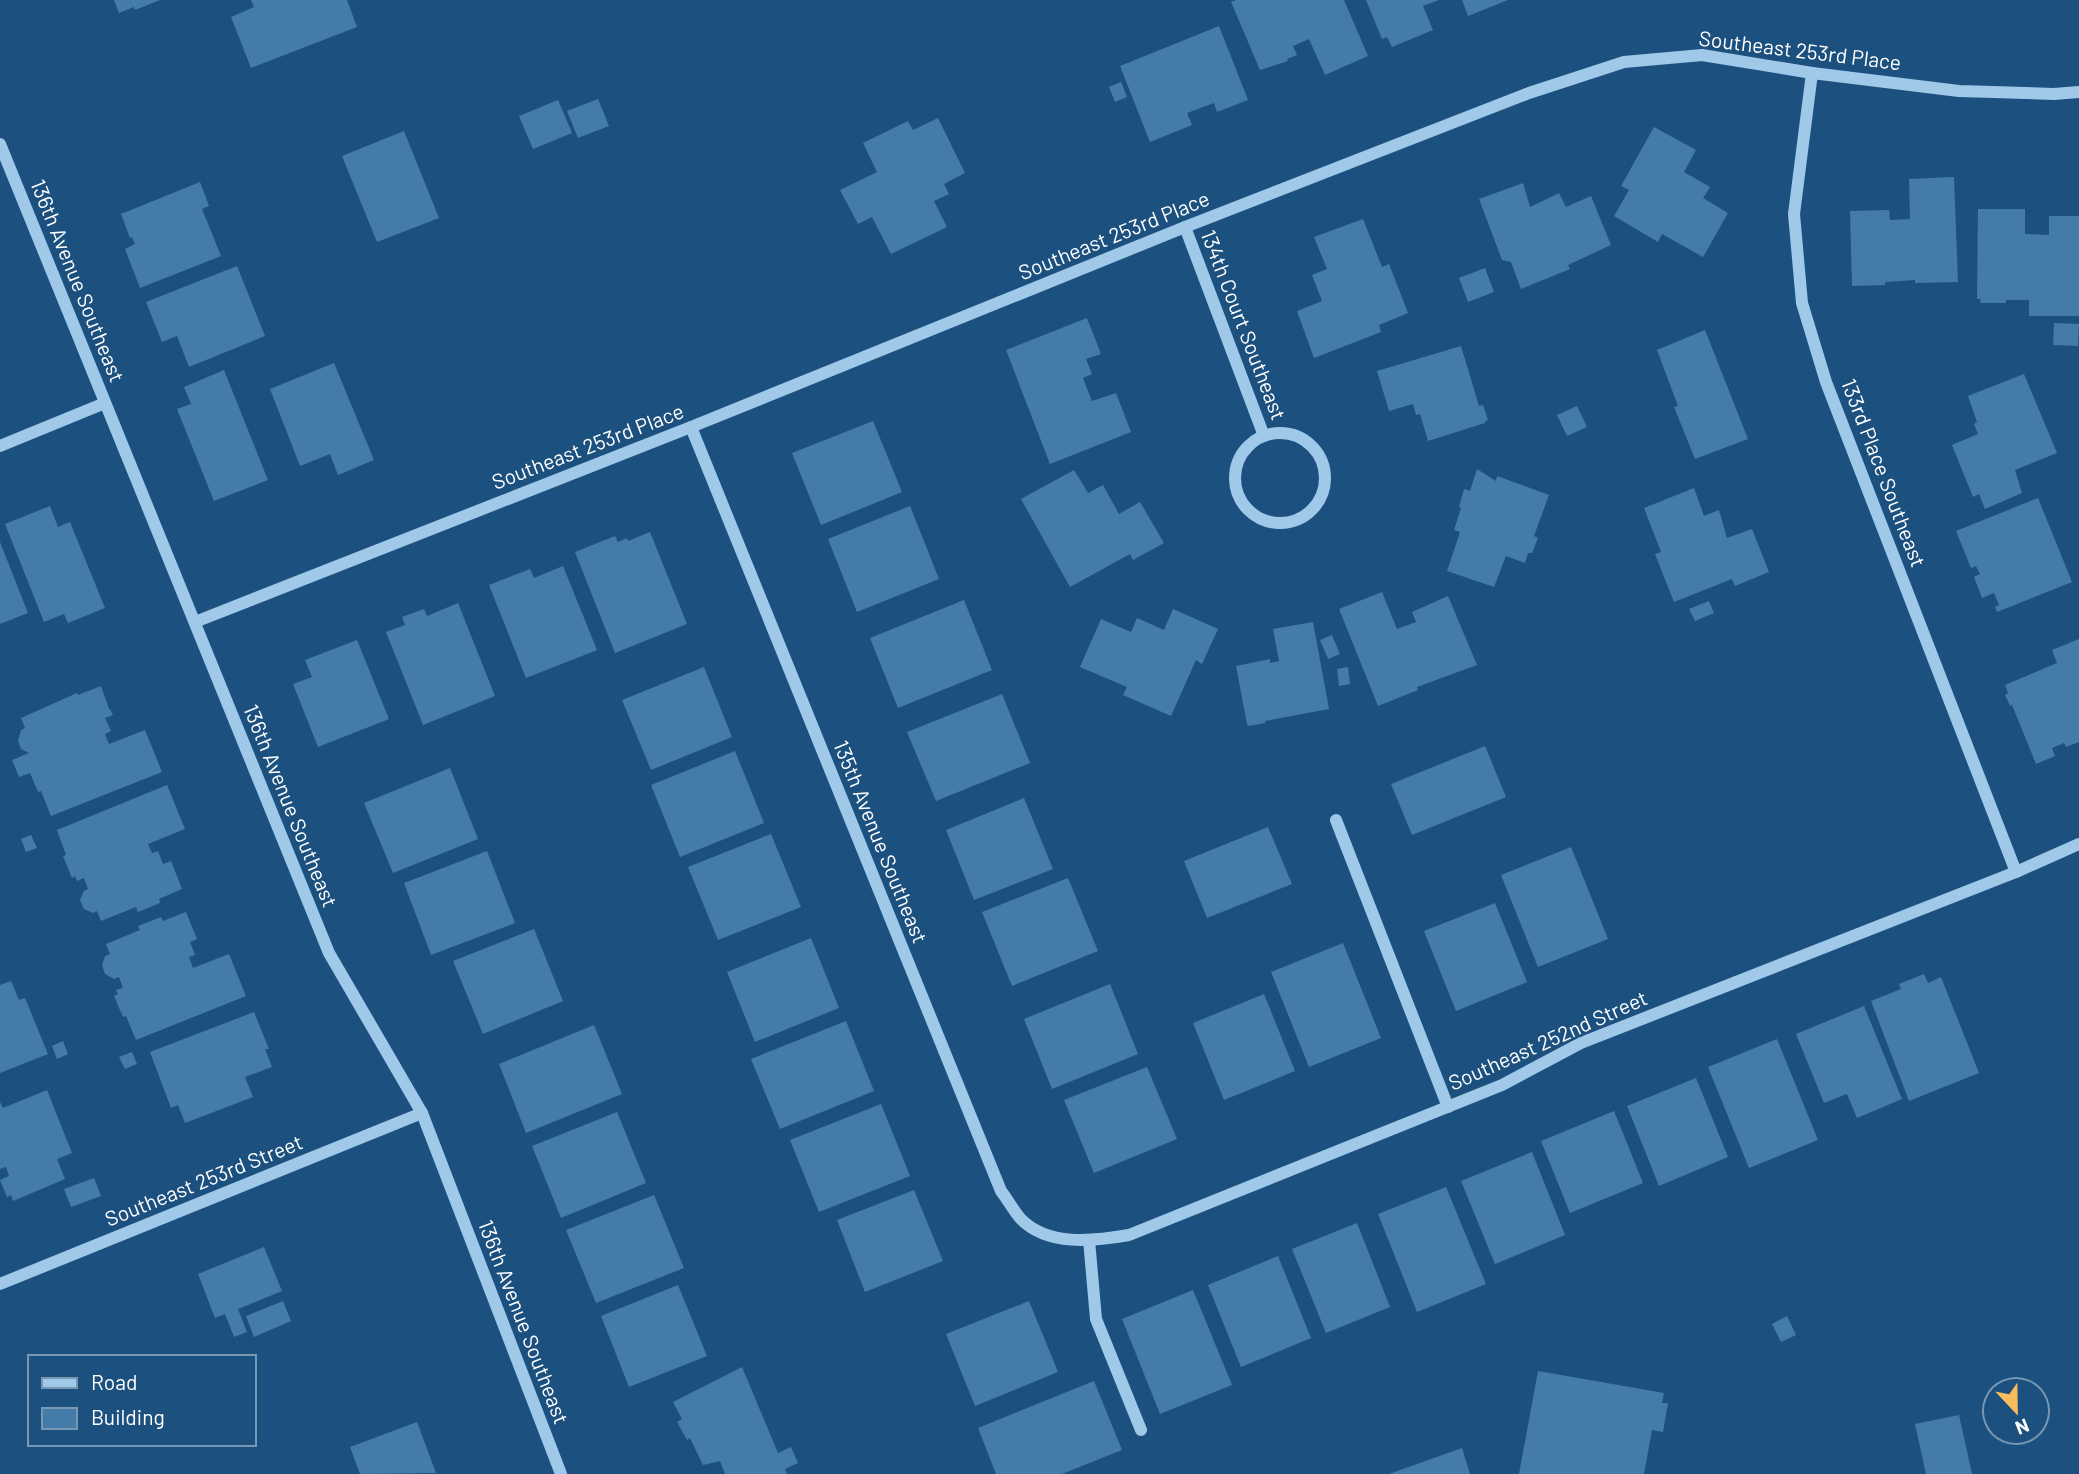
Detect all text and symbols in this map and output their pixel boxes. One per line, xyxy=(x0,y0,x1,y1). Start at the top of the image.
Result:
street label: Southeast 253rd Place xyxy=(1698,25,1903,74)
street label: 136th Avenue Southeast xyxy=(26,175,131,385)
street label: Southeast 253rd Place xyxy=(1014,185,1213,284)
street label: 134th Court Southeast xyxy=(1197,226,1292,423)
street label: 133rd Place Southeast xyxy=(1837,375,1932,570)
street label: Southeast 253rd Place xyxy=(488,397,687,494)
street label: 136th Avenue Southeast xyxy=(239,700,344,910)
street label: 135th Avenue Southeast xyxy=(829,736,934,946)
street label: Southeast 252nd Street xyxy=(1444,984,1651,1095)
street label: Southeast 253rd Street xyxy=(101,1129,306,1231)
street label: 136th Avenue Southeast xyxy=(474,1216,575,1427)
legend xyxy=(28,1355,256,1446)
text: Road xyxy=(91,1369,137,1394)
north arrow xyxy=(1981,1376,2051,1446)
text: Building xyxy=(91,1404,165,1429)
text: N xyxy=(2012,1414,2033,1440)

